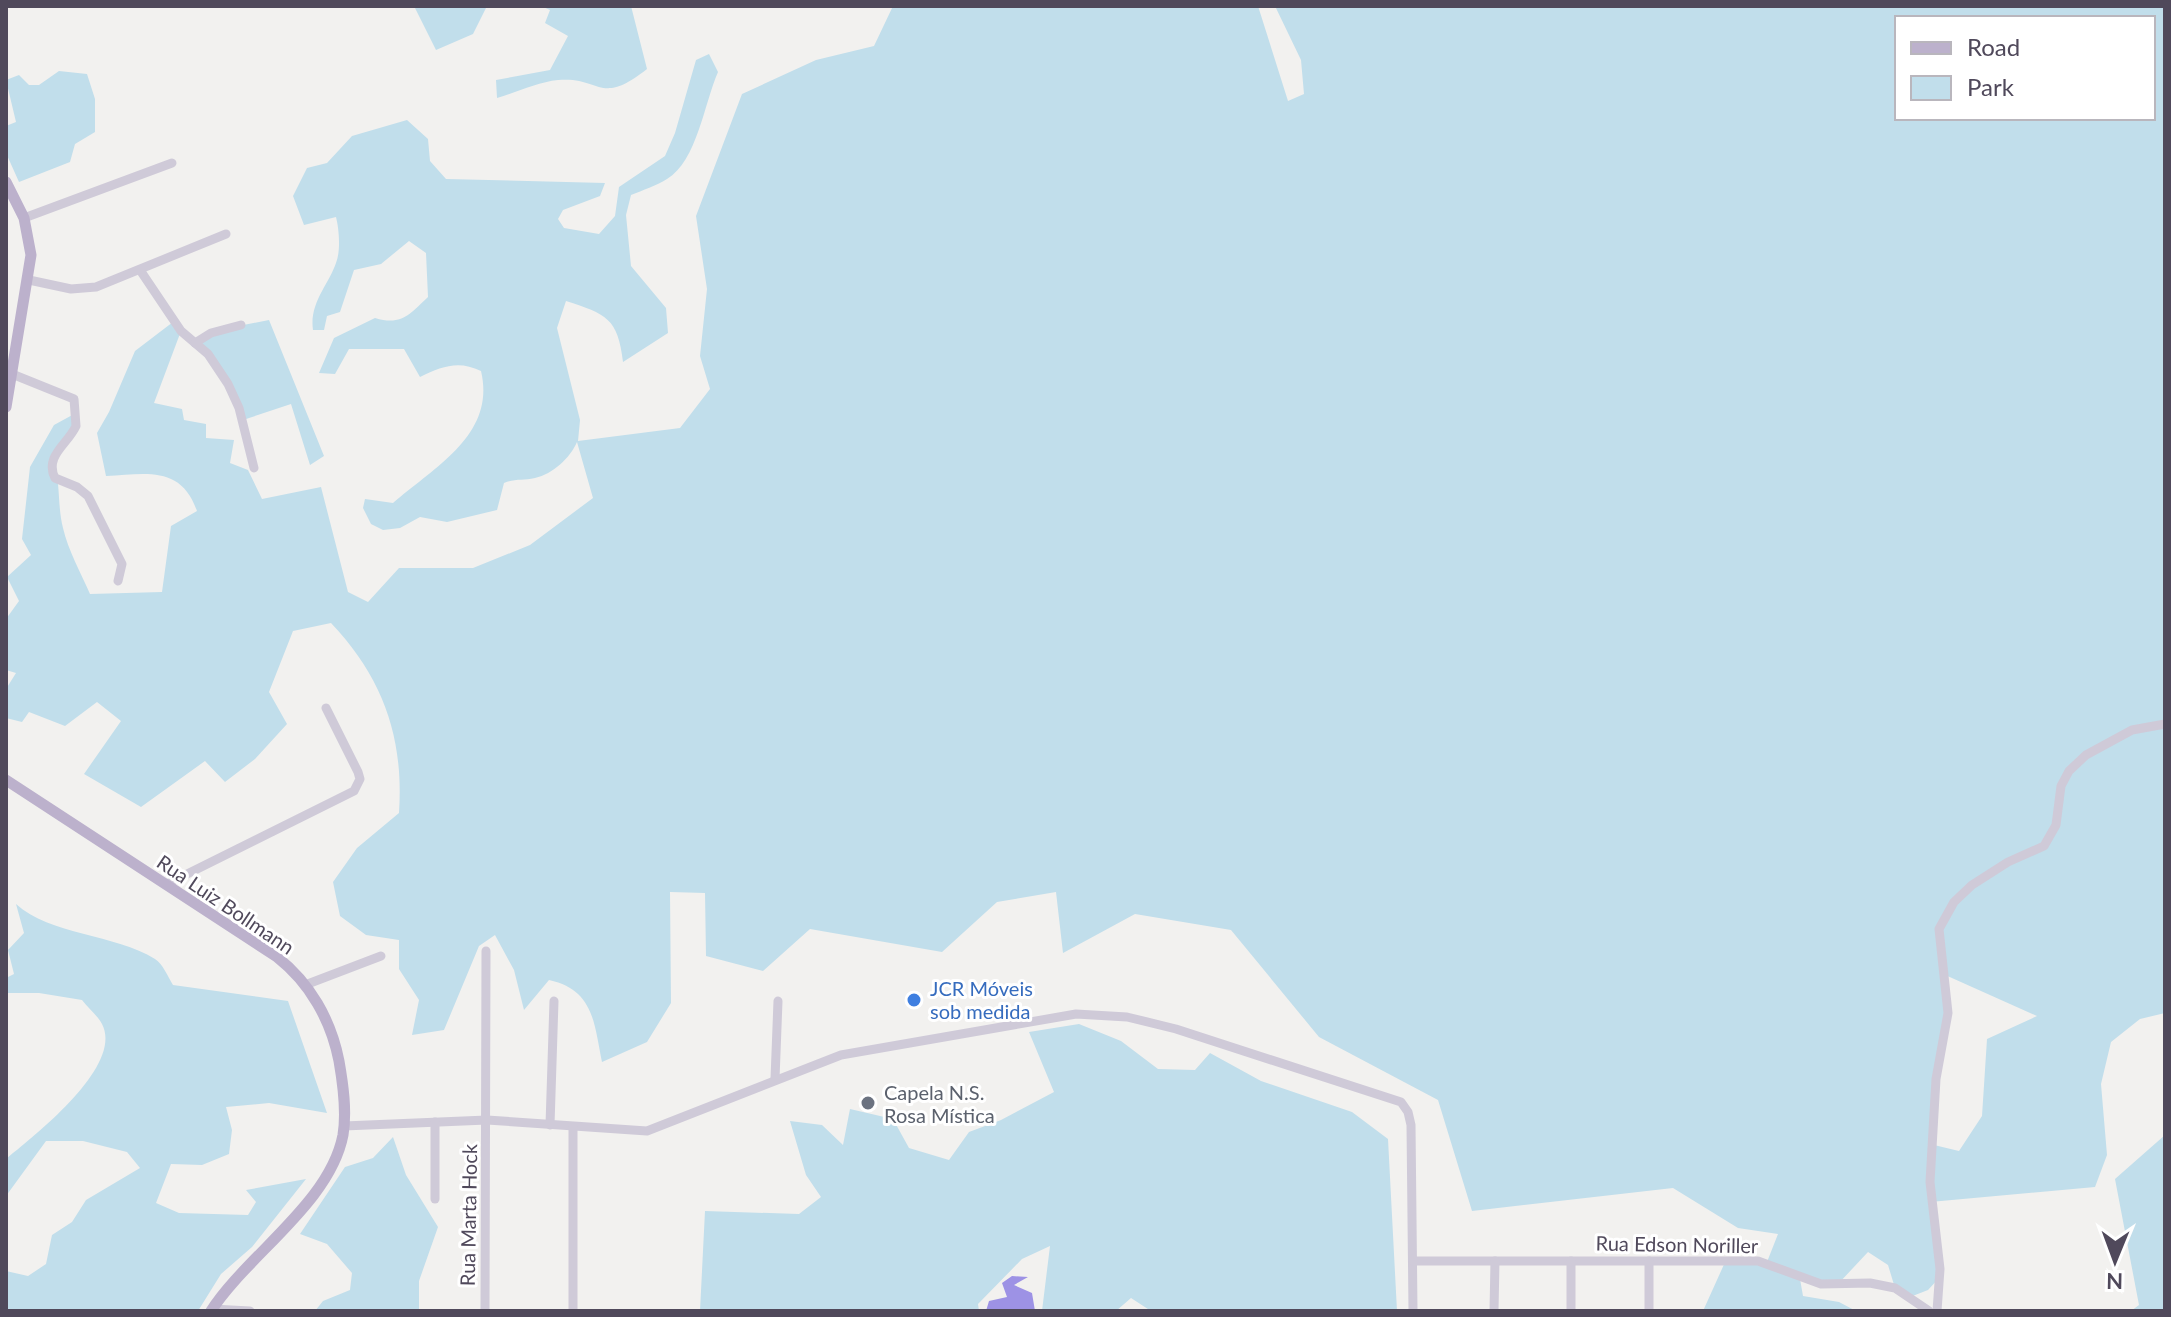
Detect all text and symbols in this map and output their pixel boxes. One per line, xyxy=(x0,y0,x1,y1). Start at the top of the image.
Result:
legend xyxy=(1895,16,2155,120)
text: Road xyxy=(1967,32,2020,61)
text: Park xyxy=(1967,72,2015,101)
street label: Rua Luiz Bollmann xyxy=(153,849,299,959)
place label: JCR Móveis sob medida xyxy=(930,976,1033,1023)
marker: JCR Móveis sob medida xyxy=(905,991,923,1009)
place label: Capela N.S. Rosa Mística xyxy=(884,1080,995,1127)
marker: Capela N.S. Rosa Mística xyxy=(859,1094,877,1112)
street label: Rua Marta Hock xyxy=(455,1143,481,1286)
north arrow xyxy=(2075,1221,2155,1301)
street label: Rua Edson Noriller xyxy=(1595,1231,1759,1257)
text: N xyxy=(2106,1268,2123,1295)

